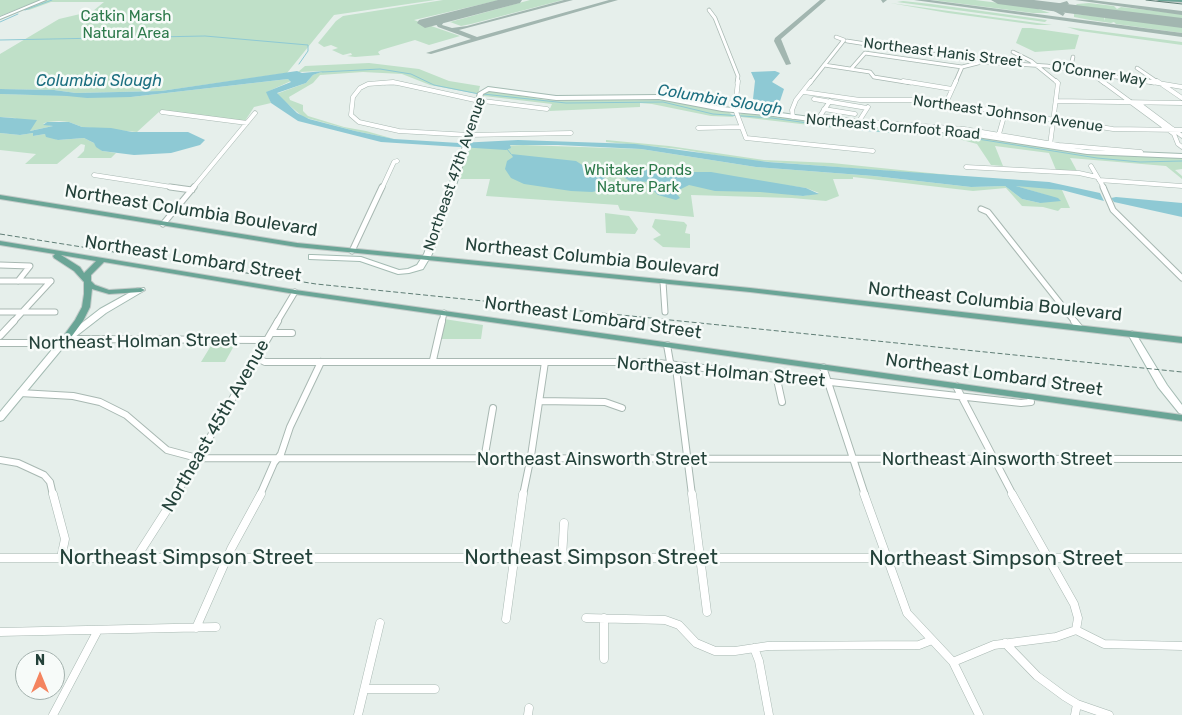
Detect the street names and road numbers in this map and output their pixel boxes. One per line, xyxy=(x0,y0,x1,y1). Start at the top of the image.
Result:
street label: Northeast Hanis Street xyxy=(863,34,1023,72)
street label: O'Conner Way xyxy=(1050,58,1148,90)
street label: Northeast Johnson Avenue xyxy=(912,92,1104,136)
street label: Northeast 47th Avenue xyxy=(420,95,490,253)
street label: Northeast Cornfoot Road xyxy=(805,110,981,144)
street label: Northeast Columbia Boulevard xyxy=(63,180,319,242)
street label: Northeast Lombard Street xyxy=(83,231,303,287)
street label: Northeast Columbia Boulevard xyxy=(464,234,720,282)
street label: Northeast Columbia Boulevard xyxy=(867,278,1123,326)
street label: Northeast Lombard Street xyxy=(483,292,703,344)
street label: Northeast Holman Street xyxy=(28,329,238,355)
street label: Northeast 45th Avenue xyxy=(158,336,274,516)
street label: Northeast Lombard Street xyxy=(884,349,1104,401)
street label: Northeast Holman Street xyxy=(616,352,826,392)
street label: Northeast Ainsworth Street xyxy=(477,449,707,471)
street label: Northeast Ainsworth Street xyxy=(882,449,1112,471)
street label: Northeast Simpson Street xyxy=(59,545,313,571)
street label: Northeast Simpson Street xyxy=(464,545,718,571)
street label: Northeast Simpson Street xyxy=(869,546,1123,572)

